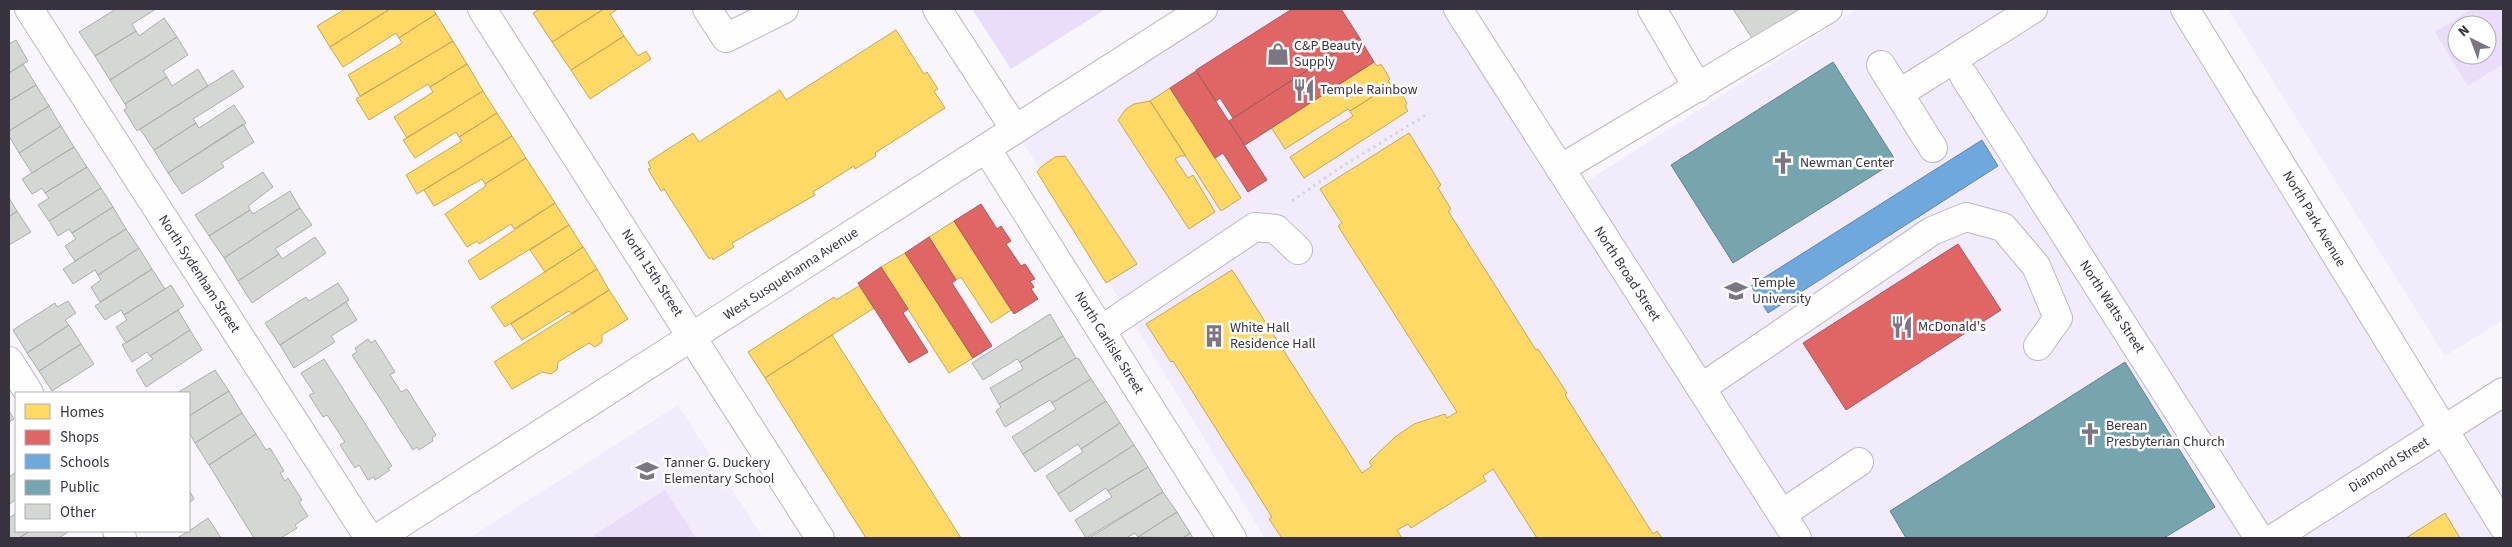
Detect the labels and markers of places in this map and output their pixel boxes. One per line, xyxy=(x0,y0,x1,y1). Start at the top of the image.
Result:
place label: C&P Beauty Supply xyxy=(1294,36,1363,72)
shop icon: C&P Beauty Supply xyxy=(1265,41,1291,67)
restaurant icon: Temple Rainbow xyxy=(1291,77,1317,103)
place label: Temple Rainbow xyxy=(1320,80,1418,100)
church icon: Newman Center xyxy=(1770,150,1796,176)
place label: Newman Center xyxy=(1800,153,1894,173)
place label: Temple University xyxy=(1752,273,1811,309)
school or university icon: Temple University xyxy=(1723,278,1749,304)
restaurant icon: McDonald's xyxy=(1889,314,1915,340)
place label: McDonald's xyxy=(1918,317,1986,337)
place label: White Hall Residence Hall xyxy=(1230,318,1316,354)
building icon: White Hall Residence Hall xyxy=(1201,323,1227,349)
place label: Berean Presbyterian Church xyxy=(2106,416,2225,452)
church icon: Berean Presbyterian Church xyxy=(2077,421,2103,447)
place label: Tanner G. Duckery Elementary School xyxy=(664,453,775,489)
school or university icon: Tanner G. Duckery Elementary School xyxy=(634,458,660,484)

